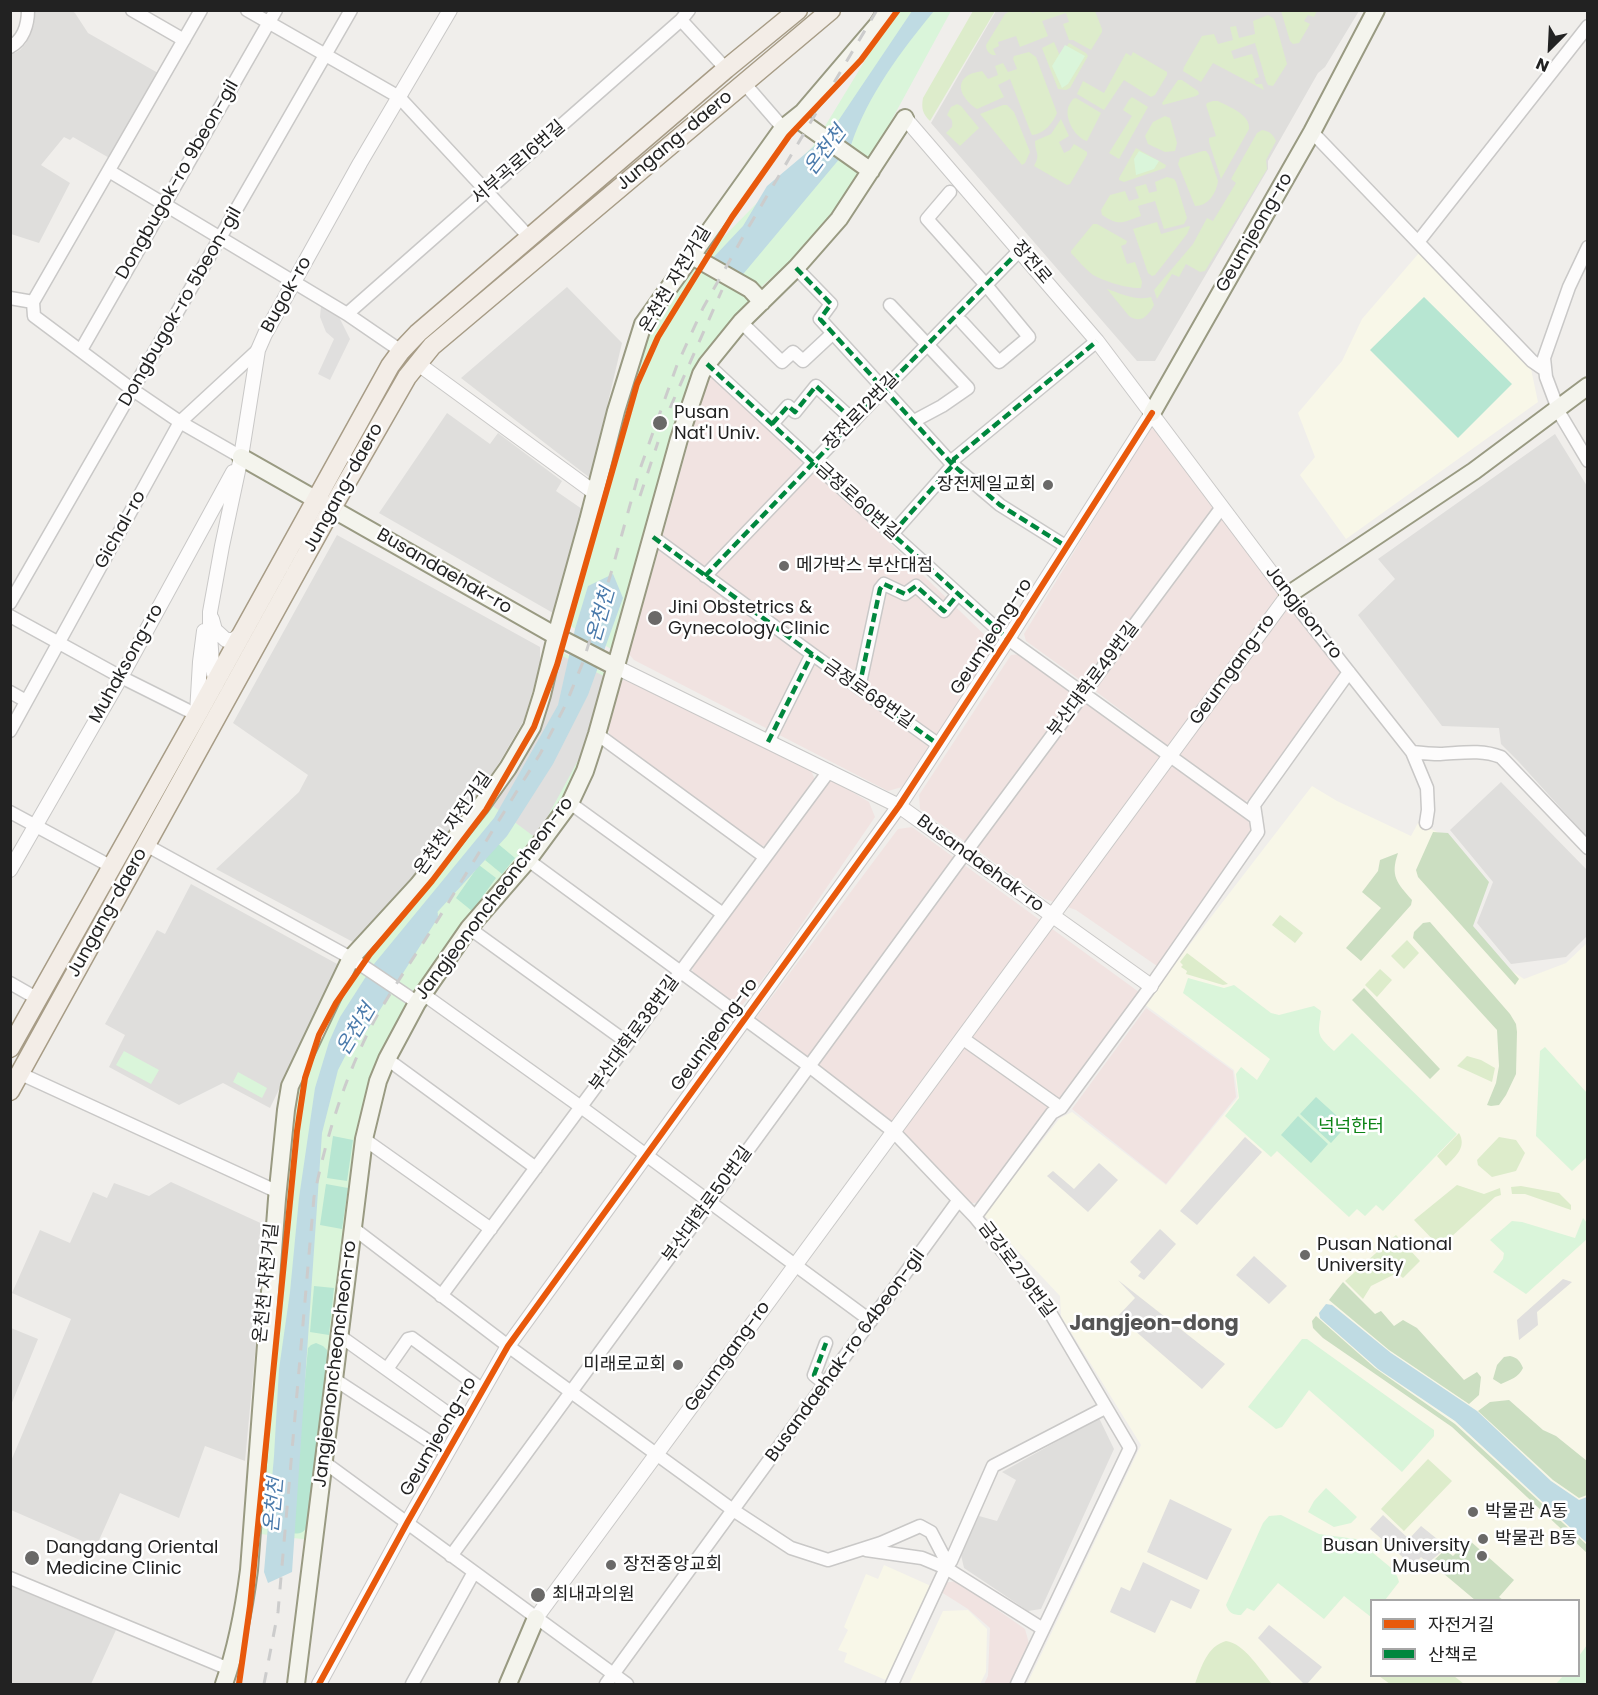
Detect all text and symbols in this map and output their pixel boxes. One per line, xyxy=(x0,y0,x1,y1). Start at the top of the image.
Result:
north arrow xyxy=(1520,18,1580,78)
text: N xyxy=(1532,52,1553,78)
street label: Dongbugok-ro 9beon-gil xyxy=(112,77,244,283)
street label: Jungang-daero xyxy=(613,86,737,196)
street label: 서부곡로16번길 xyxy=(468,117,570,209)
water label: 온천천 xyxy=(800,122,852,180)
street label: Geumjeong-ro xyxy=(1212,169,1298,297)
street label: Dongbugok-ro 5beon-gil xyxy=(115,204,247,410)
street label: 온천천 자전거길 xyxy=(636,223,716,337)
street label: 장전로 xyxy=(1007,237,1055,289)
street label: Bugok-ro xyxy=(257,253,317,337)
street label: 장전로12번길 xyxy=(820,369,904,455)
place label: Pusan Nat'l Univ. xyxy=(674,402,759,444)
marker: Pusan Nat'l Univ. xyxy=(651,414,669,432)
street label: Jungang-daero xyxy=(300,420,388,556)
street label: 금정로60번길 xyxy=(811,459,903,545)
place label: 장전제일교회 xyxy=(937,474,1036,496)
marker: 장전제일교회 xyxy=(1041,478,1055,492)
street label: Gichal-ro xyxy=(91,487,151,573)
street label: Busandaehak-ro xyxy=(373,525,515,619)
place label: 메가박스 부산대점 xyxy=(796,555,933,577)
marker: 메가박스 부산대점 xyxy=(777,559,791,573)
street label: Jangjeon-ro xyxy=(1260,562,1346,664)
street label: Geumjeong-ro xyxy=(946,575,1038,699)
water label: 온천천 xyxy=(583,585,621,645)
place label: Jini Obstetrics & Gynecology Clinic xyxy=(668,597,830,640)
street label: Muhaksong-ro xyxy=(85,601,169,727)
marker: Jini Obstetrics & Gynecology Clinic xyxy=(646,609,664,627)
street label: Geumgang-ro xyxy=(1186,610,1280,730)
street label: 부산대학로49번길 xyxy=(1044,618,1144,742)
street label: 금정로68번길 xyxy=(819,656,917,734)
street label: 온천천 자전거길 xyxy=(411,768,497,880)
street label: Jangjeononcheoncheon-ro xyxy=(412,793,578,1005)
street label: Busandaehak-ro xyxy=(912,811,1048,917)
street label: Jungang-daero xyxy=(64,845,152,981)
street label: 부산대학로38번길 xyxy=(586,972,684,1096)
street label: Geumjeong-ro xyxy=(667,974,763,1096)
water label: 온천천 xyxy=(332,1000,382,1060)
park label: 넉넉한터 xyxy=(1318,1116,1384,1138)
street label: 부산대학로50번길 xyxy=(659,1143,757,1267)
street label: 금강로279번길 xyxy=(973,1218,1059,1322)
street label: 온천천 자전거길 xyxy=(250,1222,284,1344)
place label: Pusan National University xyxy=(1317,1234,1452,1276)
street label: Jangjeononcheoncheon-ro xyxy=(310,1239,362,1489)
street label: Busandaehak-ro 64beon-gil xyxy=(762,1246,930,1466)
marker: Pusan National University xyxy=(1298,1248,1312,1262)
street label: Geumgang-ro xyxy=(681,1297,775,1417)
district label: Jangjeon-dong xyxy=(1069,1312,1239,1338)
place label: 미래로교회 xyxy=(583,1354,666,1376)
marker: 미래로교회 xyxy=(671,1358,685,1372)
street label: Geumjeong-ro xyxy=(396,1373,482,1501)
water label: 온천천 xyxy=(261,1476,289,1534)
place label: 박물관 A동 xyxy=(1485,1501,1568,1523)
marker: 박물관 A동 xyxy=(1466,1505,1480,1519)
place label: 박물관 B동 xyxy=(1495,1528,1577,1550)
marker: 박물관 B동 xyxy=(1476,1532,1490,1546)
place label: Busan University Museum xyxy=(1323,1535,1470,1578)
place label: Dangdang Oriental Medicine Clinic xyxy=(46,1537,219,1580)
marker: Dangdang Oriental Medicine Clinic xyxy=(23,1549,41,1567)
marker: Busan University Museum xyxy=(1475,1549,1489,1563)
place label: 장전중앙교회 xyxy=(623,1554,722,1576)
marker: 장전중앙교회 xyxy=(604,1558,618,1572)
place label: 최내과의원 xyxy=(552,1584,635,1606)
marker: 최내과의원 xyxy=(529,1586,547,1604)
legend xyxy=(1370,1599,1580,1677)
text: 자전거길 xyxy=(1428,1612,1494,1637)
text: 산책로 xyxy=(1428,1642,1478,1667)

